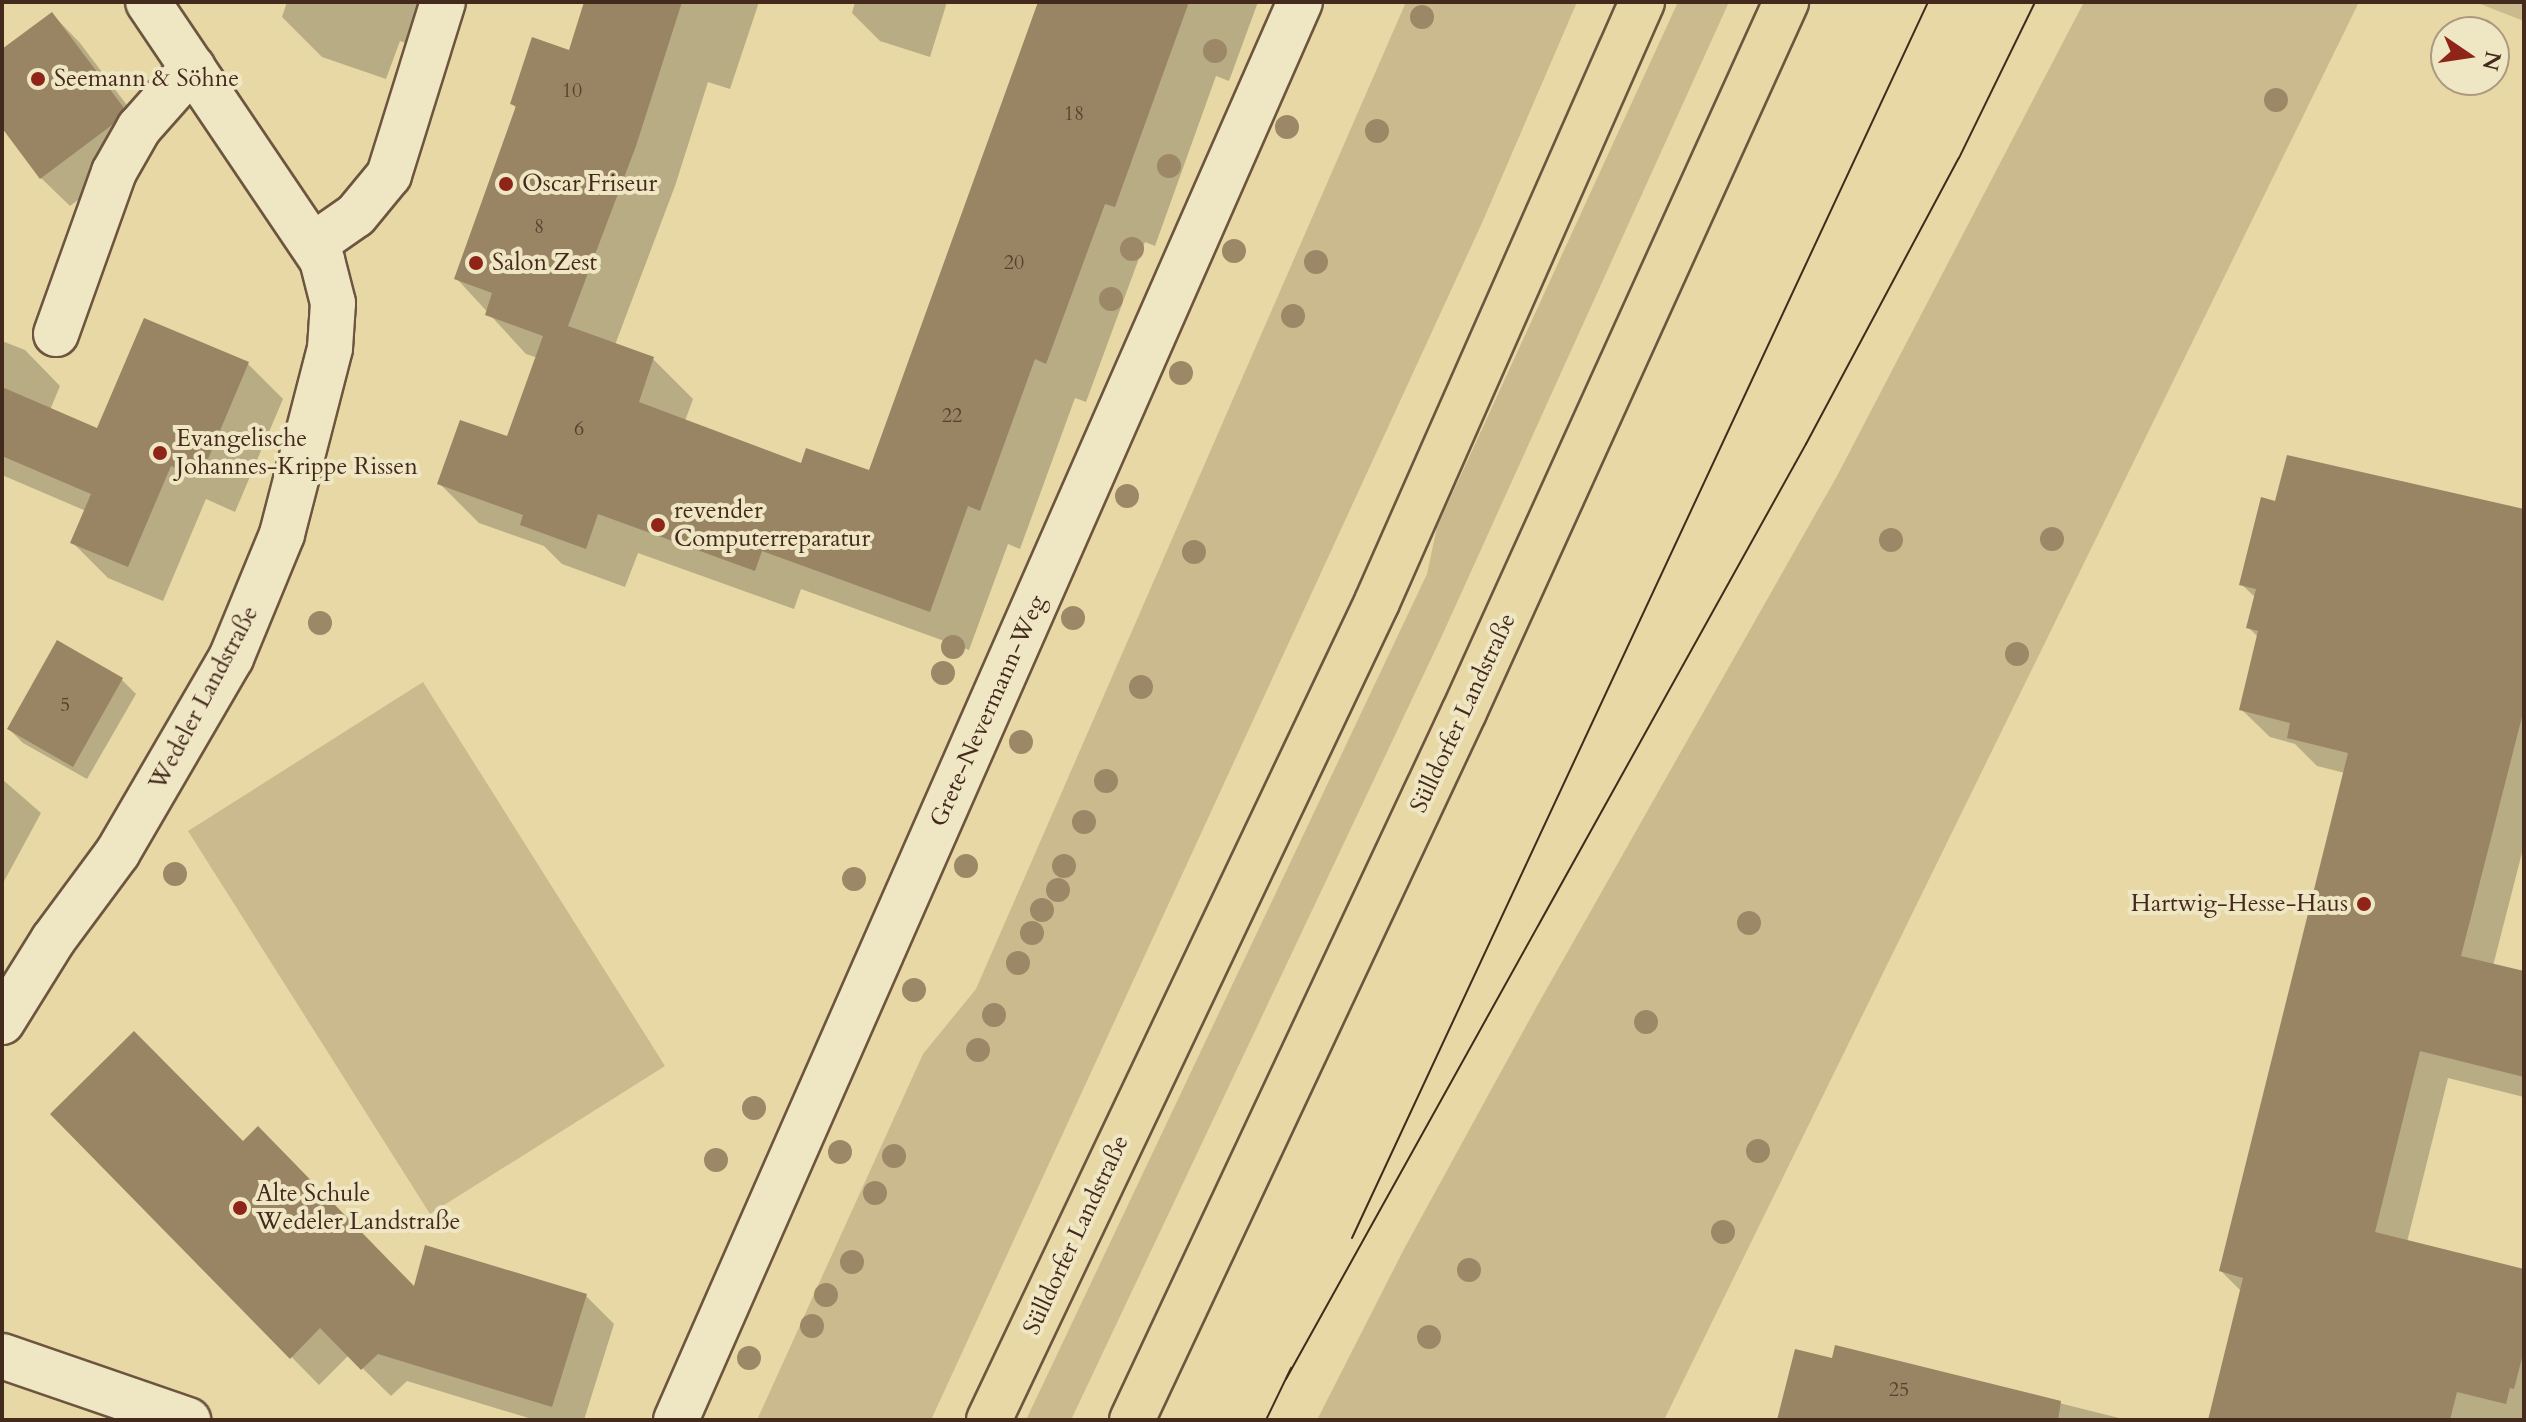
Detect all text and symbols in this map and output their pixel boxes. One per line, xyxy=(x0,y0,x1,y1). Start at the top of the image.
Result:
north arrow xyxy=(2430,16,2510,96)
text: N xyxy=(2475,48,2508,74)
place label: Seemann & Söhne xyxy=(54,65,239,93)
marker: Seemann & Söhne xyxy=(29,70,47,88)
house number: 10 xyxy=(562,78,582,102)
house number: 18 xyxy=(1064,101,1084,125)
place label: Oscar Friseur xyxy=(522,170,657,198)
marker: Oscar Friseur xyxy=(497,175,515,193)
house number: 8 xyxy=(534,214,544,238)
place label: Salon Zest xyxy=(492,249,597,277)
house number: 20 xyxy=(1004,250,1024,274)
marker: Salon Zest xyxy=(467,254,485,272)
house number: 22 xyxy=(942,403,962,427)
house number: 6 xyxy=(574,416,584,440)
place label: Evangelische Johannes-Krippe Rissen xyxy=(176,425,418,481)
marker: Evangelische Johannes-Krippe Rissen xyxy=(151,444,169,462)
place label: revender Computerreparatur xyxy=(674,497,870,553)
marker: revender Computerreparatur xyxy=(649,516,667,534)
street label: Grete-Nevermann-Weg xyxy=(924,591,1052,831)
street label: Wedeler Landstraße xyxy=(143,601,265,795)
street label: Sülldorfer Landstraße xyxy=(1404,609,1522,817)
house number: 5 xyxy=(60,692,70,716)
place label: Hartwig-Hesse-Haus xyxy=(2131,890,2348,918)
marker: Hartwig-Hesse-Haus xyxy=(2355,895,2373,913)
street label: Sülldorfer Landstraße xyxy=(1017,1131,1135,1339)
place label: Alte Schule Wedeler Landstraße xyxy=(256,1180,461,1236)
marker: Alte Schule Wedeler Landstraße xyxy=(231,1199,249,1217)
house number: 25 xyxy=(1889,1377,1909,1401)

